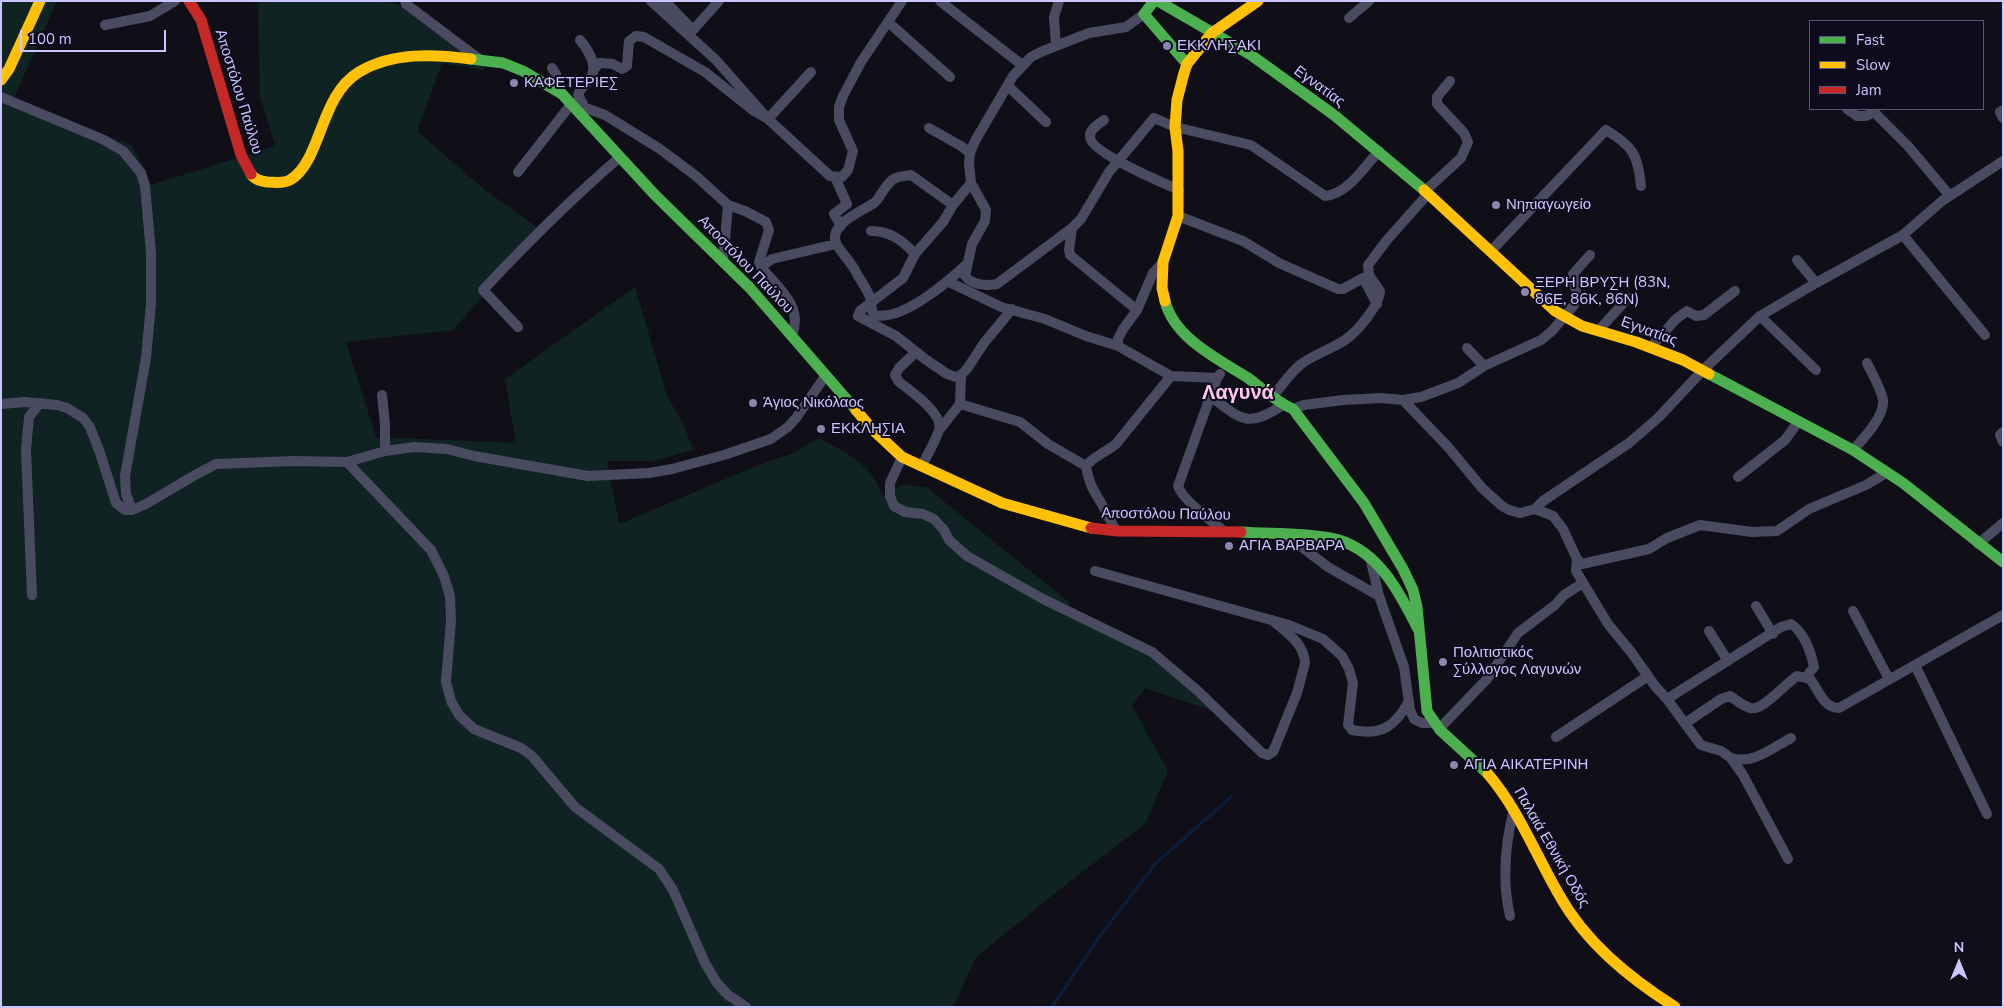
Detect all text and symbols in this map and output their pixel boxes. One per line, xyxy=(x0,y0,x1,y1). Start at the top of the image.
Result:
scale bar xyxy=(22,20,169,52)
legend xyxy=(1809,20,1984,110)
street label: Αποστόλου Παύλου xyxy=(210,27,266,157)
text: 100 m xyxy=(28,29,72,49)
text: Fast xyxy=(1856,30,1884,50)
place label: ΕΚΚΛΗΣΑΚΙ xyxy=(1177,37,1261,55)
marker: ΕΚΚΛΗΣΑΚΙ xyxy=(1161,40,1173,52)
text: Slow xyxy=(1856,55,1890,75)
street label: Εγνατίας xyxy=(1290,62,1348,112)
place label: ΚΑΦΕΤΕΡΙΕΣ xyxy=(524,74,618,92)
marker: ΚΑΦΕΤΕΡΙΕΣ xyxy=(508,77,520,89)
text: Jam xyxy=(1856,80,1882,100)
place label: Νηπιαγωγείο xyxy=(1506,196,1591,214)
marker: Νηπιαγωγείο xyxy=(1490,199,1502,211)
street label: Αποστόλου Παύλου xyxy=(694,212,796,318)
place label: ΞΕΡΗ ΒΡΥΣΗ (83Ν, 86Ε, 86Κ, 86Ν) xyxy=(1535,274,1670,309)
marker: ΞΕΡΗ ΒΡΥΣΗ (83Ν, 86Ε, 86Κ, 86Ν) xyxy=(1519,286,1531,298)
street label: Εγνατίας xyxy=(1618,313,1680,351)
district label: Λαγυνά xyxy=(1202,382,1274,406)
place label: Άγιος Νικόλαος xyxy=(763,394,864,412)
marker: Άγιος Νικόλαος xyxy=(747,397,759,409)
place label: ΕΚΚΛΗΣΙΑ xyxy=(831,420,905,438)
marker: ΕΚΚΛΗΣΙΑ xyxy=(815,423,827,435)
street label: Αποστόλου Παύλου xyxy=(1101,505,1231,525)
place label: ΑΓΙΑ ΒΑΡΒΑΡΑ xyxy=(1239,537,1344,555)
marker: ΑΓΙΑ ΒΑΡΒΑΡΑ xyxy=(1223,540,1235,552)
place label: Πολιτιστικός Σύλλογος Λαγυνών xyxy=(1453,644,1581,679)
marker: Πολιτιστικός Σύλλογος Λαγυνών xyxy=(1437,656,1449,668)
place label: ΑΓΙΑ ΑΙΚΑΤΕΡΙΝΗ xyxy=(1464,756,1588,774)
marker: ΑΓΙΑ ΑΙΚΑΤΕΡΙΝΗ xyxy=(1448,759,1460,771)
street label: Παλαιά Εθνική Οδός xyxy=(1509,785,1593,911)
north arrow xyxy=(1934,938,1984,988)
text: N xyxy=(1954,938,1964,957)

